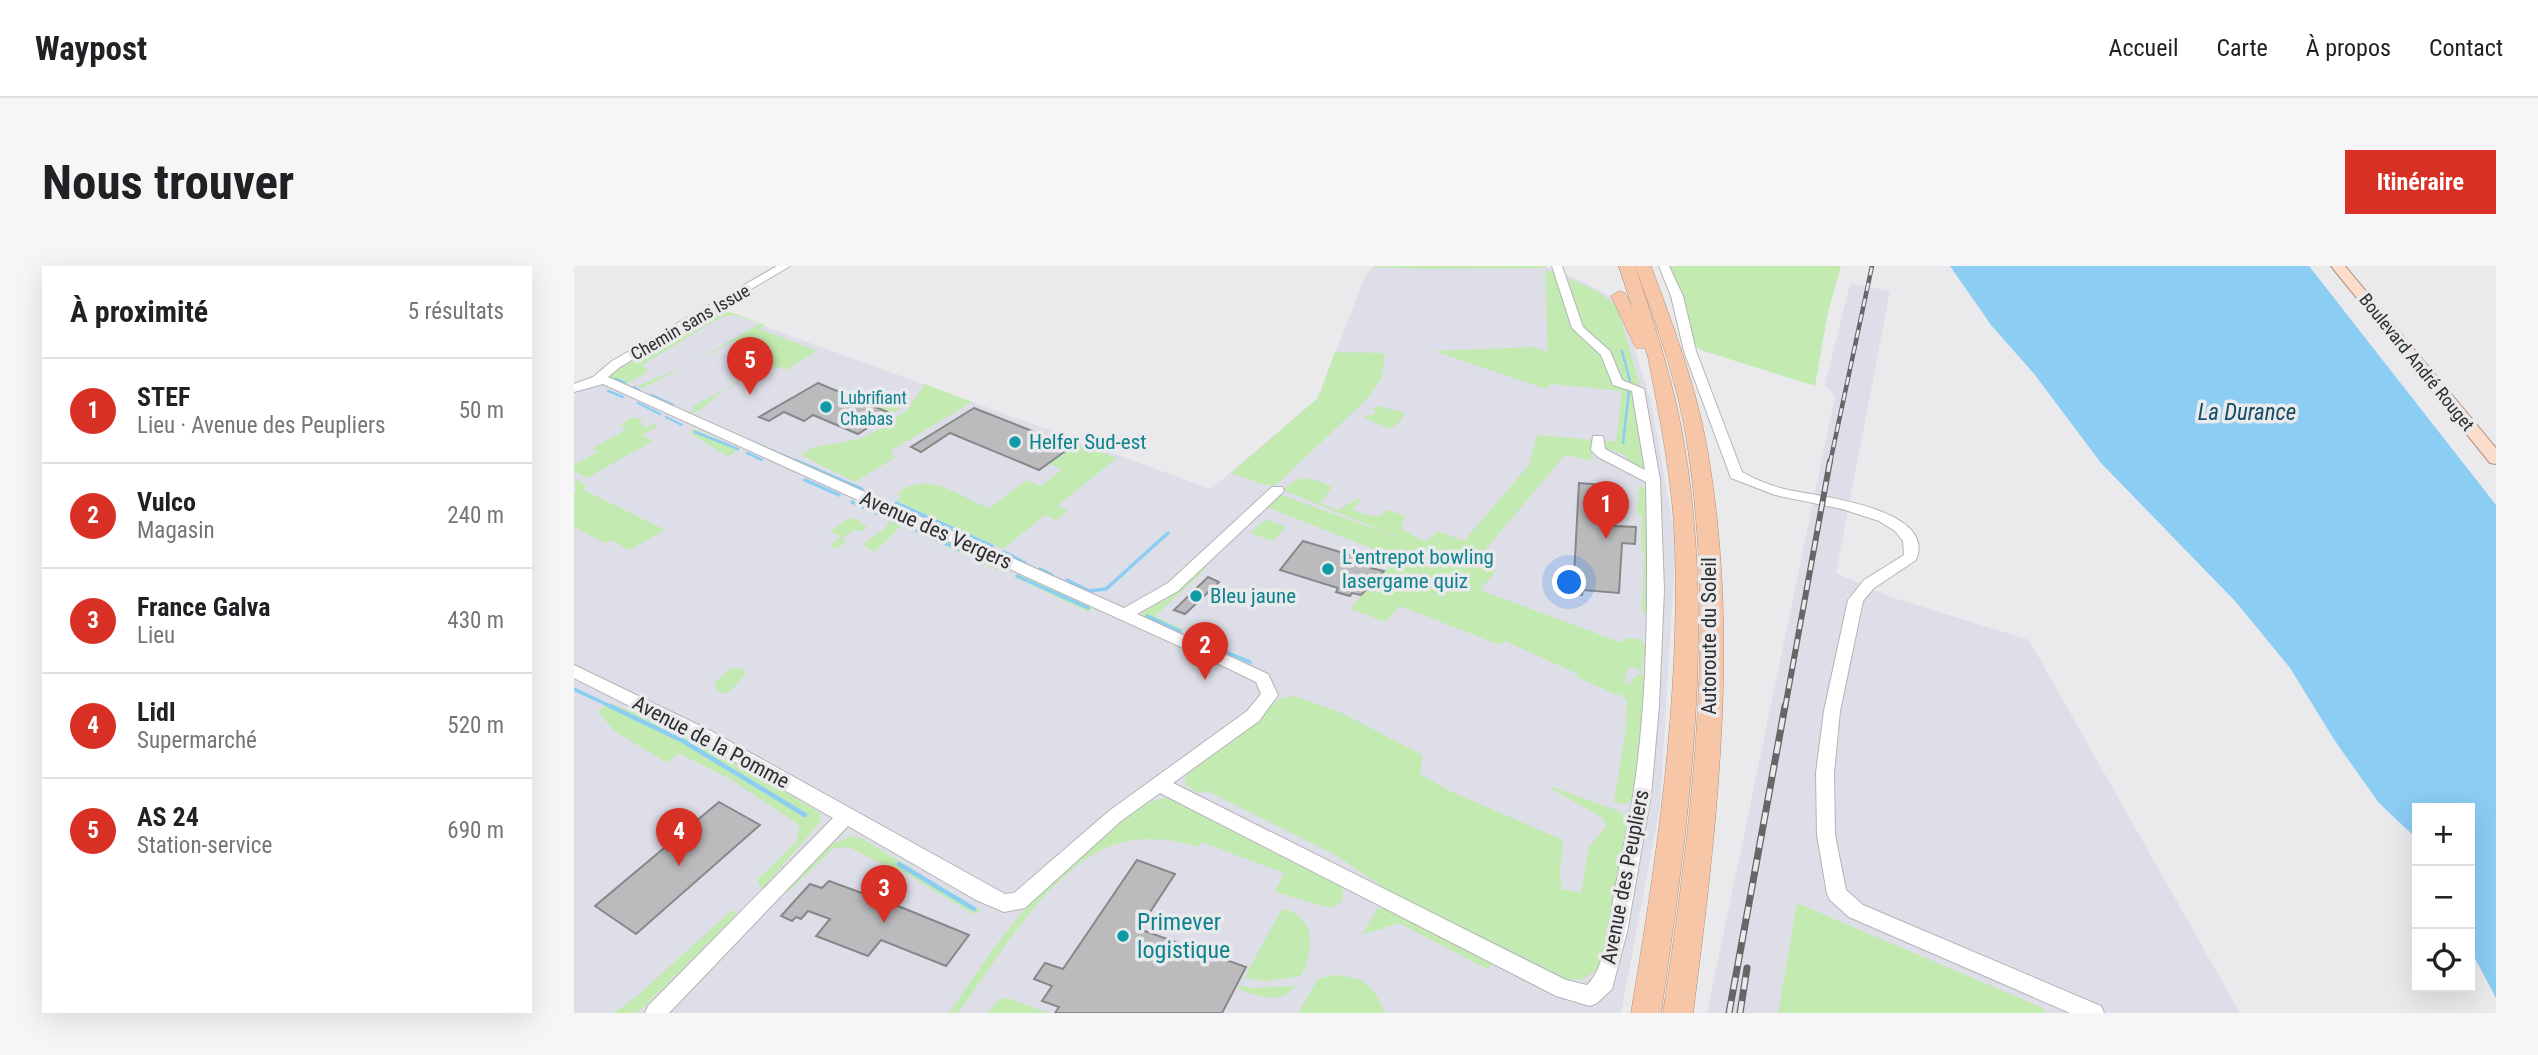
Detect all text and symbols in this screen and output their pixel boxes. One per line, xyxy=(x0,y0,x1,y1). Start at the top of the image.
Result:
text: Waypost xyxy=(35,29,147,68)
text: Accueil xyxy=(2109,34,2178,62)
text: Carte xyxy=(2216,34,2268,62)
text: À propos xyxy=(2306,34,2391,62)
text: Contact xyxy=(2429,34,2503,62)
button: Itinéraire xyxy=(2345,150,2496,214)
text: Nous trouver xyxy=(42,154,294,211)
street label: Chemin sans Issue xyxy=(627,279,753,365)
street label: Boulevard André Rouget xyxy=(2355,289,2479,435)
text: À proximité xyxy=(70,294,208,329)
text: 5 résultats xyxy=(408,298,504,325)
pin: 5 xyxy=(727,337,773,395)
text: STEF xyxy=(137,382,190,412)
place label: Lubrifiant Chabas xyxy=(840,387,907,429)
text: 1 xyxy=(87,397,99,424)
text: 50 m xyxy=(459,397,504,424)
marker: Lubrifiant Chabas xyxy=(818,399,834,415)
water label: La Durance xyxy=(2198,399,2296,426)
text: Lieu · Avenue des Peupliers xyxy=(137,412,385,439)
place label: Helfer Sud-est xyxy=(1029,430,1146,454)
marker: Helfer Sud-est xyxy=(1007,434,1023,450)
pin: 1 xyxy=(1583,481,1629,539)
street label: Avenue des Vergers xyxy=(856,486,1016,574)
text: Vulco xyxy=(137,487,196,517)
text: 2 xyxy=(87,502,99,529)
text: 240 m xyxy=(447,502,504,529)
text: Magasin xyxy=(137,517,215,544)
place label: L'entrepot bowling lasergame quiz xyxy=(1342,545,1494,593)
street label: Autoroute du Soleil xyxy=(1697,557,1721,715)
marker: L'entrepot bowling lasergame quiz xyxy=(1320,561,1336,577)
your location xyxy=(1552,565,1586,599)
place label: Bleu jaune xyxy=(1210,584,1296,608)
marker: Bleu jaune xyxy=(1188,588,1204,604)
text: France Galva xyxy=(137,592,270,622)
text: 3 xyxy=(87,607,99,634)
text: 430 m xyxy=(447,607,504,634)
text: Lieu xyxy=(137,622,175,649)
pin: 2 xyxy=(1182,622,1228,680)
street label: Avenue de la Pomme xyxy=(629,691,793,793)
text: Lidl xyxy=(137,697,175,727)
text: 4 xyxy=(87,712,99,739)
text: 520 m xyxy=(447,712,504,739)
text: Supermarché xyxy=(137,727,257,754)
street label: Avenue des Peupliers xyxy=(1596,788,1654,966)
text: AS 24 xyxy=(137,802,199,832)
map controls xyxy=(2412,803,2475,992)
button: + xyxy=(2412,803,2475,866)
pin: 4 xyxy=(656,808,702,866)
text: 5 xyxy=(87,817,99,844)
text: 690 m xyxy=(447,817,504,844)
text: Station-service xyxy=(137,832,272,859)
pin: 3 xyxy=(861,865,907,923)
button: − xyxy=(2412,866,2475,929)
place label: Primever logistique xyxy=(1137,908,1230,964)
marker: Primever logistique xyxy=(1115,928,1131,944)
button: locate xyxy=(2412,929,2475,992)

